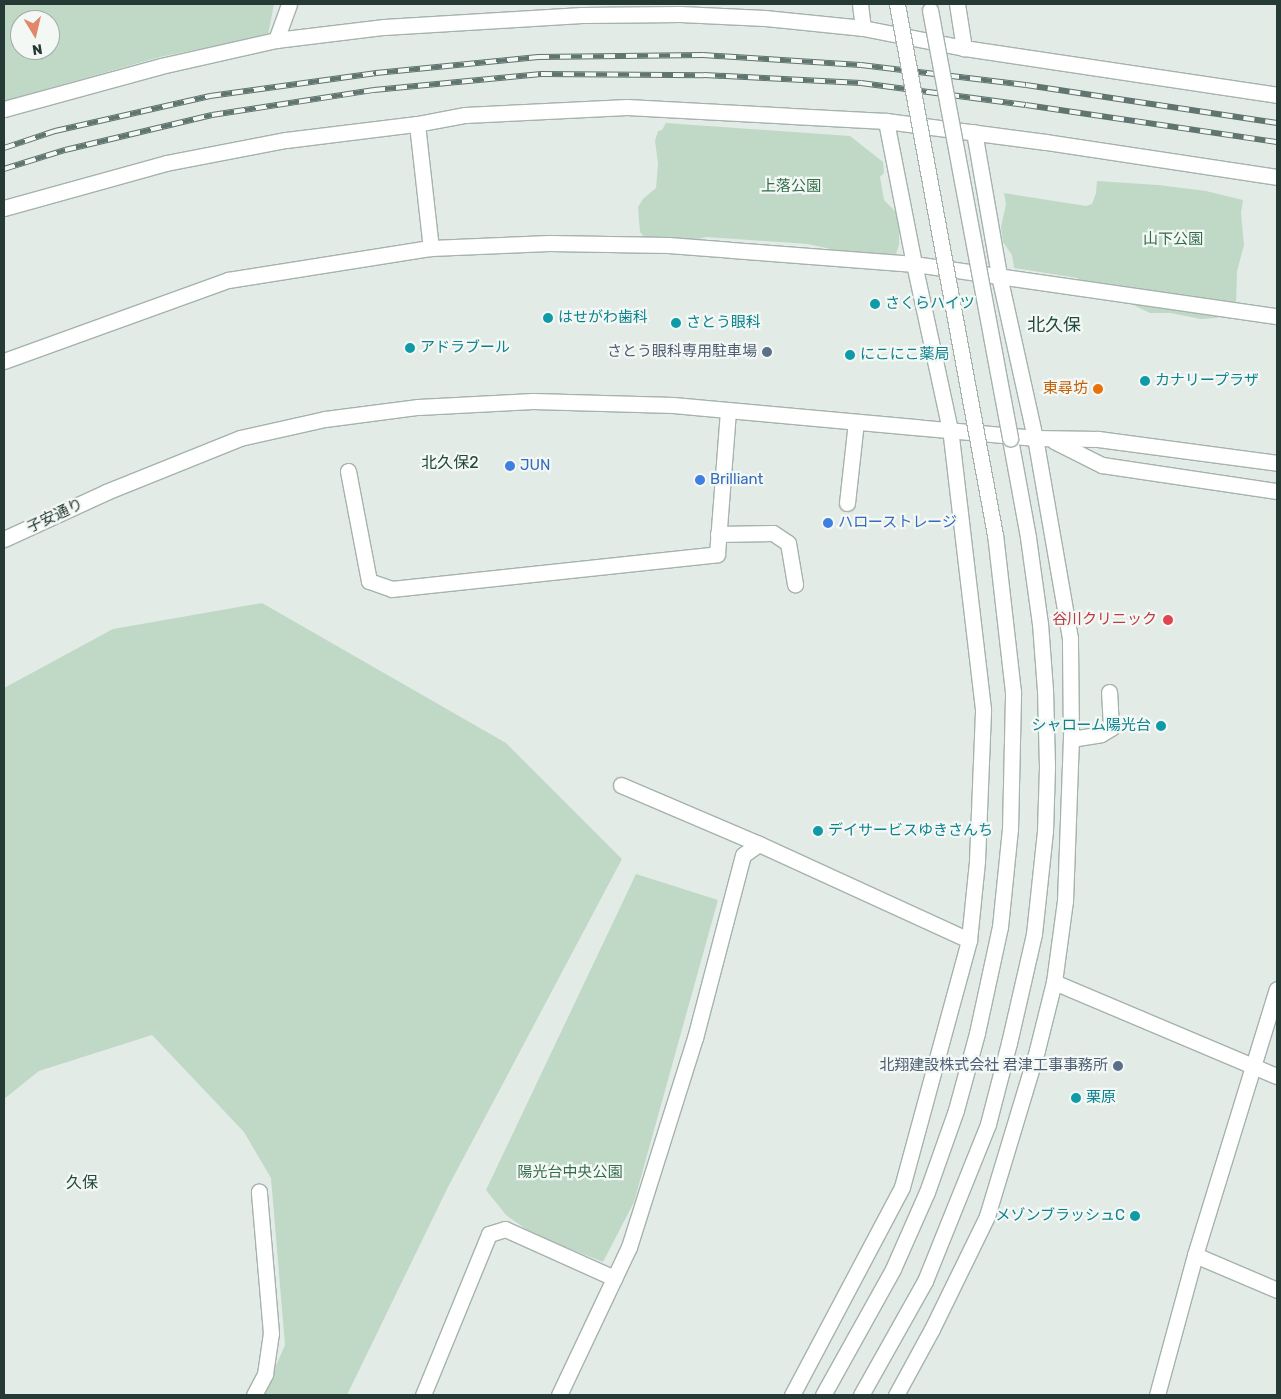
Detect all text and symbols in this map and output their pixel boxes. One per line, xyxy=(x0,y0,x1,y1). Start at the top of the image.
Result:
north arrow xyxy=(10,10,60,60)
text: N xyxy=(31,40,44,59)
park label: 上落公園 xyxy=(761,178,821,196)
park label: 山下公園 xyxy=(1143,231,1203,249)
place label: さくらハイツ xyxy=(885,295,975,313)
marker: さくらハイツ xyxy=(869,298,881,310)
place label: はせがわ歯科 xyxy=(558,309,648,327)
marker: はせがわ歯科 xyxy=(542,312,554,324)
place label: さとう眼科 xyxy=(686,314,761,332)
district label: 北久保 xyxy=(1027,314,1081,336)
marker: さとう眼科 xyxy=(670,317,682,329)
place label: アドラブール xyxy=(420,339,510,357)
marker: アドラブール xyxy=(404,342,416,354)
place label: さとう眼科専用駐車場 xyxy=(607,343,757,361)
marker: さとう眼科専用駐車場 xyxy=(761,346,773,358)
place label: にこにこ薬局 xyxy=(860,346,950,364)
marker: にこにこ薬局 xyxy=(844,349,856,361)
place label: カナリープラザ xyxy=(1155,372,1260,390)
marker: カナリープラザ xyxy=(1139,375,1151,387)
place label: 東尋坊 xyxy=(1043,380,1088,398)
marker: 東尋坊 xyxy=(1092,383,1104,395)
district label: 北久保2 xyxy=(421,453,479,473)
place label: JUN xyxy=(520,457,550,475)
marker: JUN xyxy=(504,460,516,472)
place label: Brilliant xyxy=(710,471,763,489)
marker: Brilliant xyxy=(694,474,706,486)
street label: 子安通り xyxy=(24,495,86,537)
place label: ハローストレージ xyxy=(838,514,958,532)
marker: ハローストレージ xyxy=(822,517,834,529)
place label: 谷川クリニック xyxy=(1052,611,1157,629)
marker: 谷川クリニック xyxy=(1161,613,1175,627)
place label: シャローム陽光台 xyxy=(1031,717,1151,735)
marker: シャローム陽光台 xyxy=(1155,720,1167,732)
place label: デイサービスゆきさんち xyxy=(828,822,993,840)
marker: デイサービスゆきさんち xyxy=(812,825,824,837)
place label: 北翔建設株式会社 君津工事事務所 xyxy=(879,1057,1108,1075)
marker: 北翔建設株式会社 君津工事事務所 xyxy=(1112,1060,1124,1072)
place label: 栗原 xyxy=(1086,1089,1116,1107)
marker: 栗原 xyxy=(1070,1092,1082,1104)
park label: 陽光台中央公園 xyxy=(518,1164,622,1182)
district label: 久保 xyxy=(66,1173,98,1193)
place label: メゾンブラッシュC xyxy=(995,1207,1125,1225)
marker: メゾンブラッシュC xyxy=(1129,1210,1141,1222)

